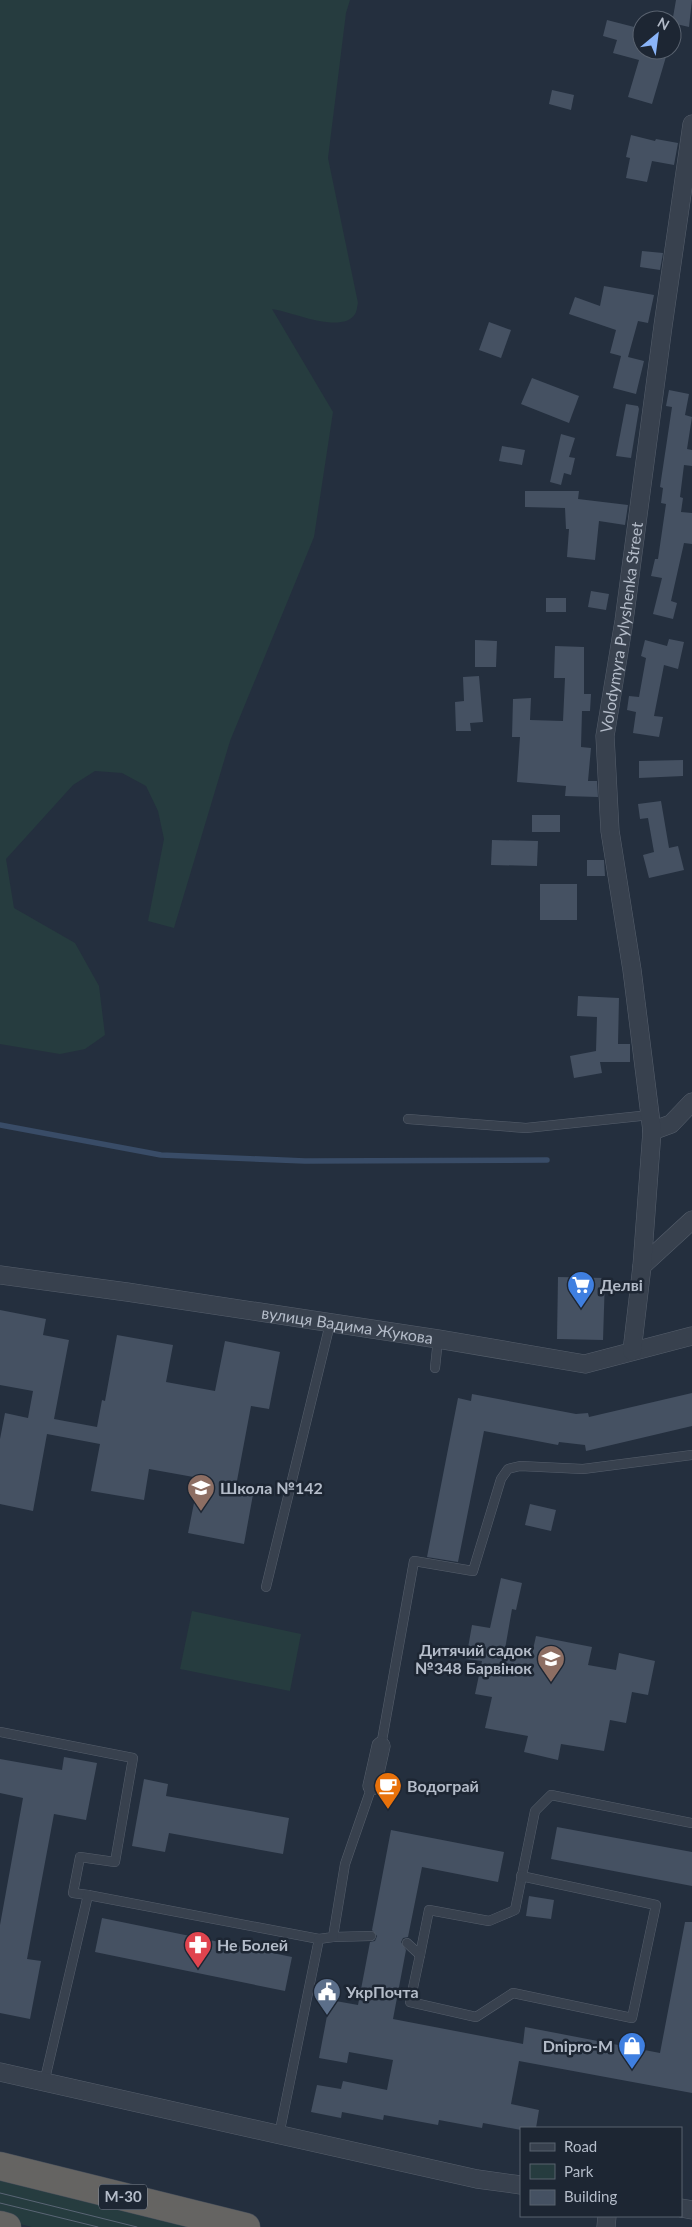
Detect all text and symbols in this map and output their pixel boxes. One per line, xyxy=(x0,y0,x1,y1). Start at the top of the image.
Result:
north arrow xyxy=(632,10,682,60)
text: N xyxy=(655,13,672,33)
street label: Volodymyra Pylyshenka Street xyxy=(596,520,646,734)
supermarket icon: Делві xyxy=(566,1270,596,1309)
place label: Делві xyxy=(600,1275,643,1294)
street label: вулиця Вадима Жукова xyxy=(260,1302,434,1347)
school or university icon: Школа №142 xyxy=(186,1473,216,1512)
place label: Школа №142 xyxy=(220,1478,323,1497)
place label: Дитячий садок №348 Барвінок xyxy=(415,1640,532,1677)
school or university icon: Дитячий садок №348 Барвінок xyxy=(536,1644,566,1683)
cafe icon: Водограй xyxy=(373,1771,403,1810)
place label: Водограй xyxy=(407,1776,479,1795)
pharmacy icon: Не Болей xyxy=(183,1930,213,1969)
place label: Не Болей xyxy=(217,1935,288,1954)
public building icon: УкрПочта xyxy=(312,1977,342,2016)
place label: УкрПочта xyxy=(345,1982,419,2001)
shop icon: Dnipro-M xyxy=(617,2031,647,2070)
place label: Dnipro-M xyxy=(543,2036,613,2055)
legend xyxy=(520,2127,682,2217)
text: Road xyxy=(564,2137,597,2155)
text: Park xyxy=(564,2162,594,2180)
road number: М-30 xyxy=(99,2184,147,2210)
text: Building xyxy=(564,2187,617,2205)

